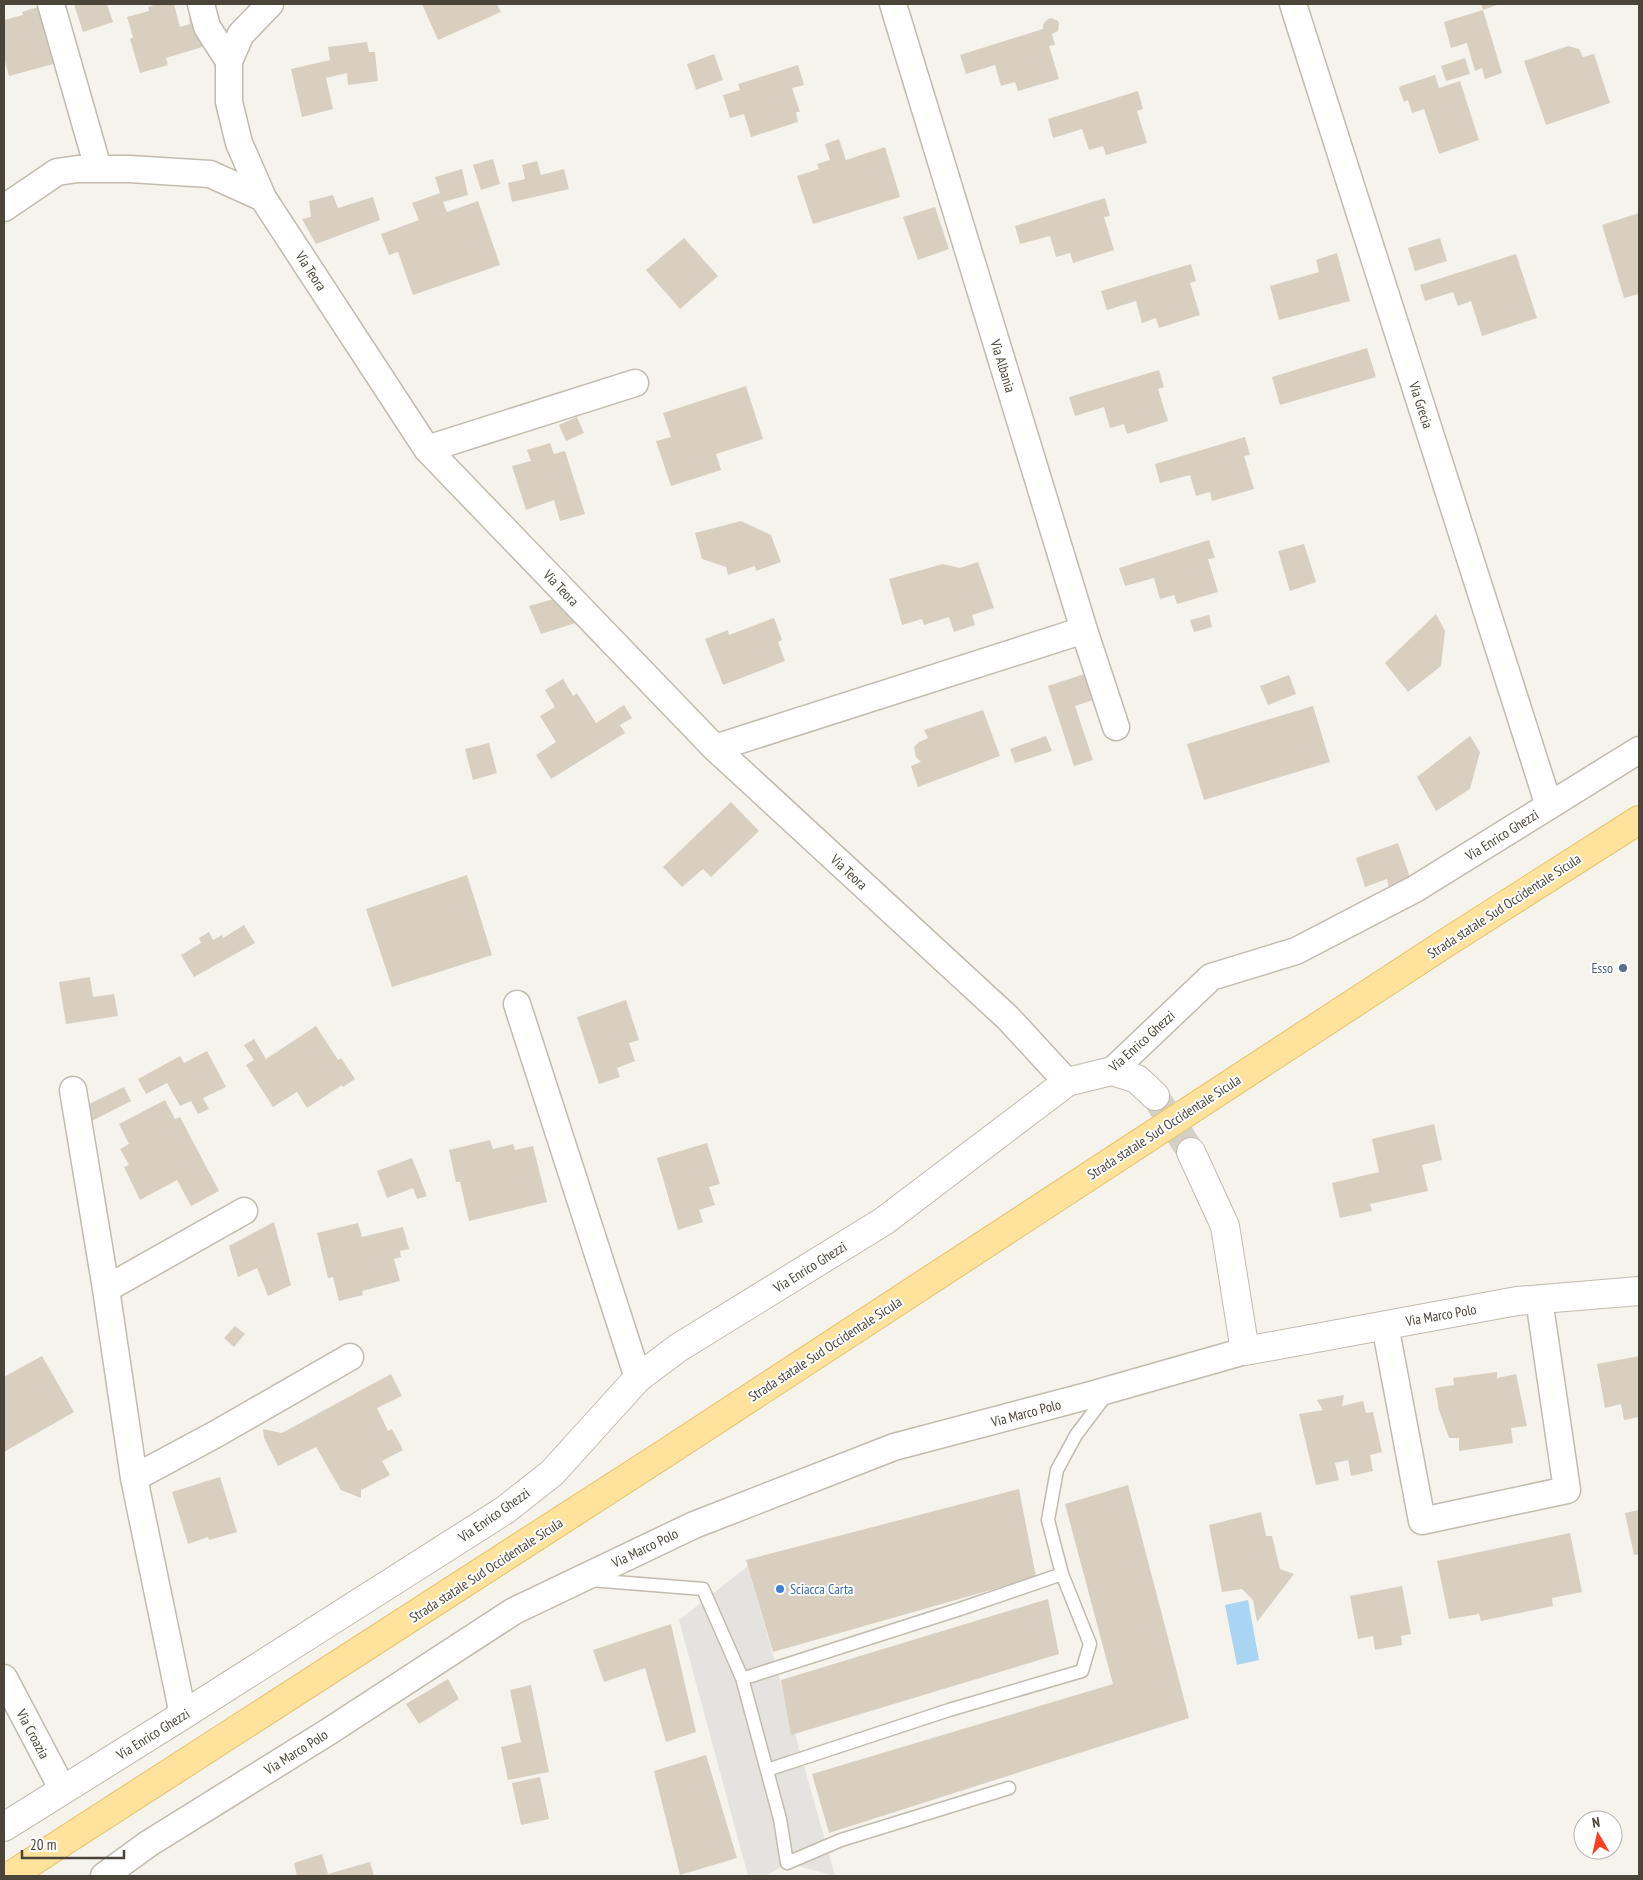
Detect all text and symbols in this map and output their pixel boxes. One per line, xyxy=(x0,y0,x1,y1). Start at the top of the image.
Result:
street label: Via Teora xyxy=(291,247,330,294)
street label: Via Albania xyxy=(986,337,1020,394)
street label: Via Grecia xyxy=(1405,378,1437,431)
street label: Via Teora xyxy=(539,565,583,610)
street label: Via Enrico Ghezzi xyxy=(1461,805,1542,865)
street label: Via Teora xyxy=(826,850,871,893)
street label: Strada statale Sud Occidentale Sicula xyxy=(1424,850,1584,962)
place label: Esso xyxy=(1591,959,1613,977)
marker: Esso xyxy=(1617,962,1629,974)
street label: Via Enrico Ghezzi xyxy=(1104,1007,1179,1076)
street label: Strada statale Sud Occidentale Sicula xyxy=(1084,1071,1244,1183)
street label: Via Enrico Ghezzi xyxy=(769,1237,850,1297)
street label: Strada statale Sud Occidentale Sicula xyxy=(745,1293,905,1405)
street label: Via Marco Polo xyxy=(1403,1300,1478,1330)
street label: Via Marco Polo xyxy=(988,1395,1063,1431)
street label: Via Enrico Ghezzi xyxy=(454,1484,533,1547)
street label: Strada statale Sud Occidentale Sicula xyxy=(406,1514,566,1626)
street label: Via Marco Polo xyxy=(608,1524,681,1572)
place label: Sciacca Carta xyxy=(790,1580,853,1598)
marker: Sciacca Carta xyxy=(774,1583,786,1595)
street label: Via Enrico Ghezzi xyxy=(112,1704,193,1764)
street label: Via Croazia xyxy=(12,1705,54,1762)
street label: Via Marco Polo xyxy=(260,1725,331,1779)
north arrow xyxy=(1573,1810,1623,1860)
text: N xyxy=(1591,1813,1601,1832)
scale bar xyxy=(22,1828,125,1860)
text: 20 m xyxy=(30,1835,56,1854)

